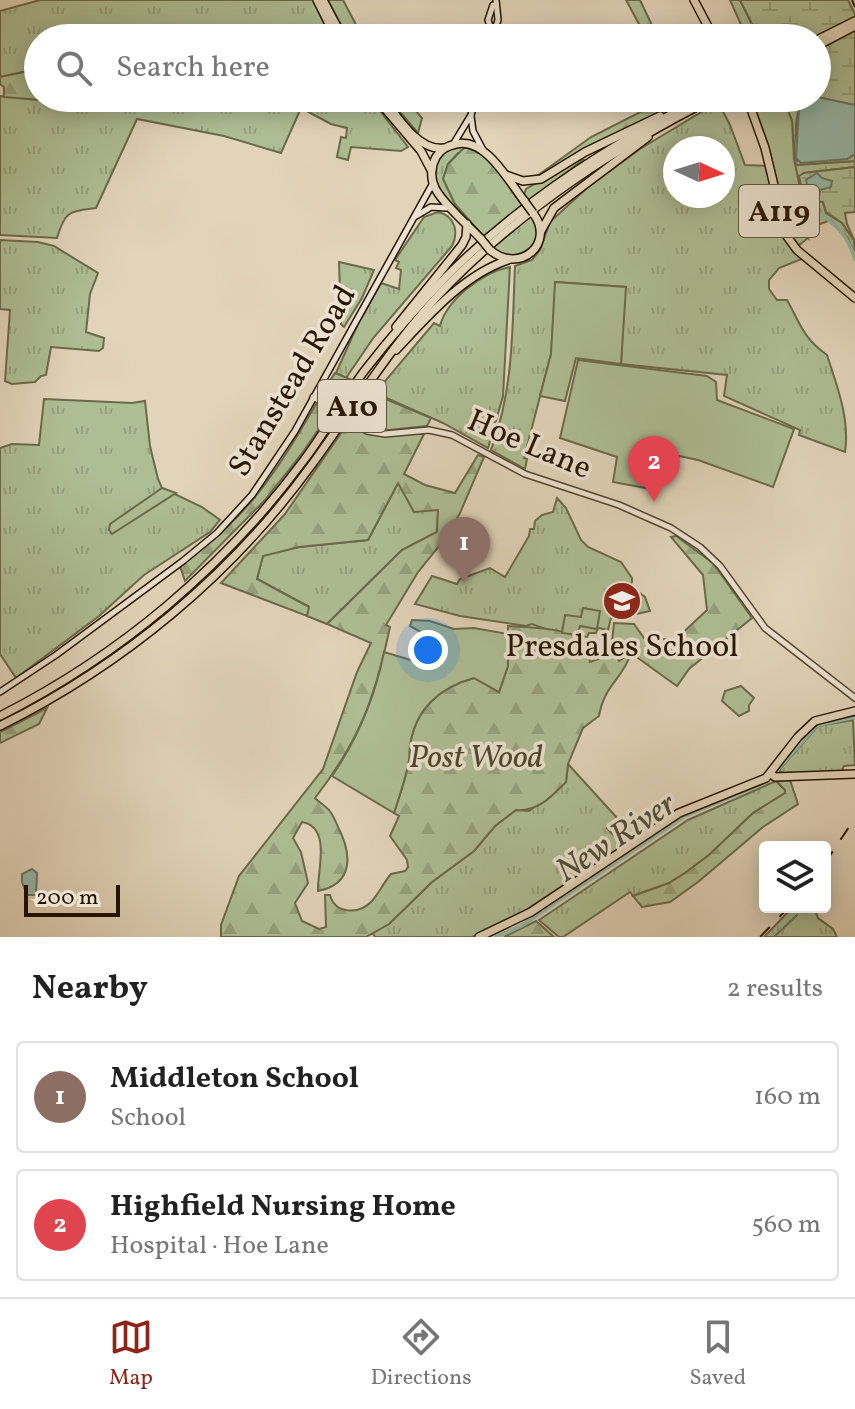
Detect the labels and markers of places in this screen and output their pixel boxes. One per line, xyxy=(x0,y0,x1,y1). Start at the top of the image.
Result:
pin: 2 xyxy=(628,436,680,502)
pin: 1 xyxy=(438,517,490,583)
school or university icon: Presdales School xyxy=(601,580,643,622)
place label: Presdales School xyxy=(505,626,739,670)

